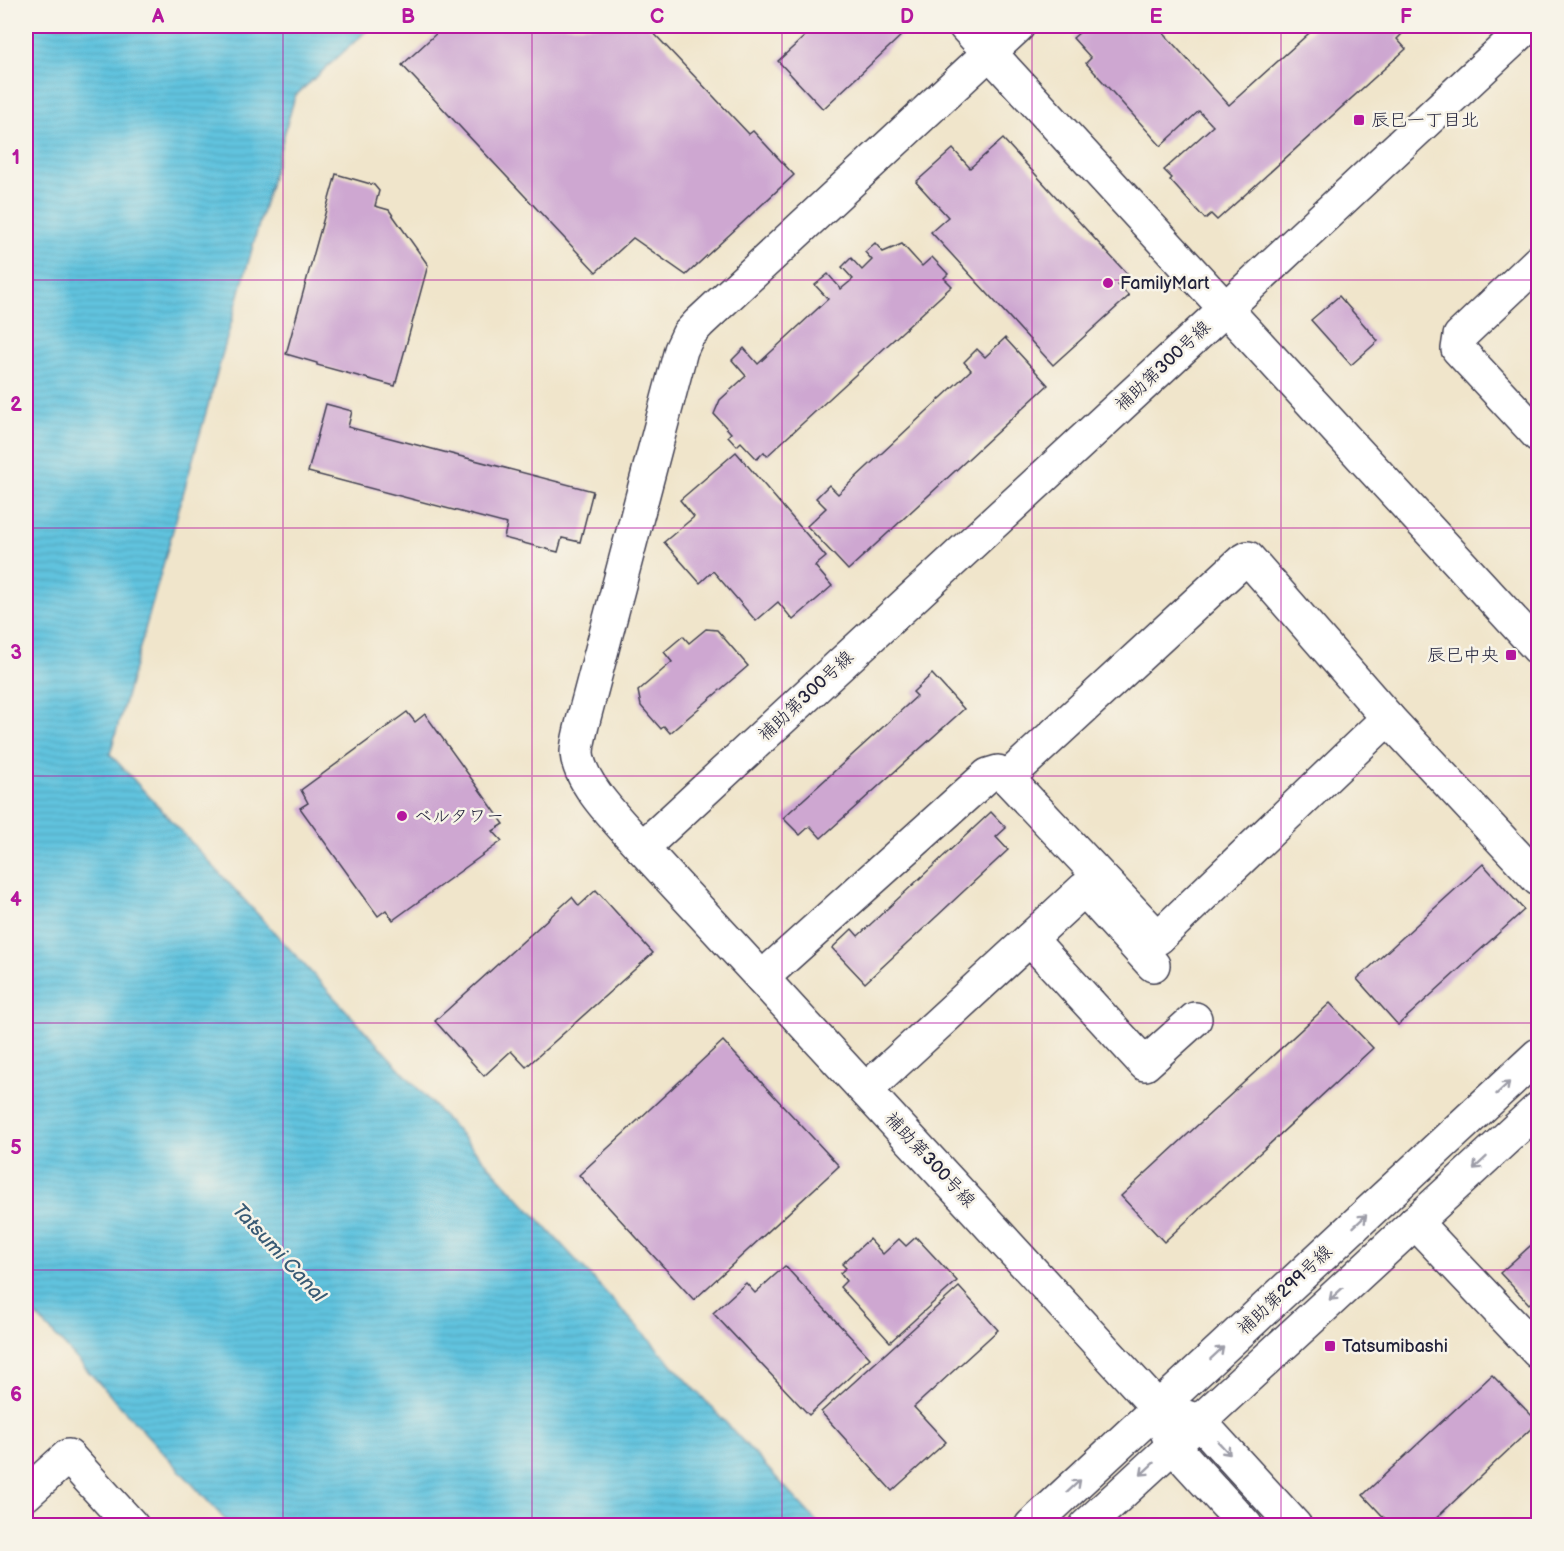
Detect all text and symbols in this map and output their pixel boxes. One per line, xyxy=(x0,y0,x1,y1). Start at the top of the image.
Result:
text: A xyxy=(151,5,165,29)
text: B xyxy=(401,5,415,29)
text: C xyxy=(650,5,664,29)
text: D xyxy=(900,5,914,29)
text: E xyxy=(1150,5,1163,29)
text: F xyxy=(1400,5,1412,29)
place label: 辰巳一丁目北 xyxy=(1371,110,1479,131)
marker: 辰巳一丁目北 xyxy=(1352,113,1366,127)
text: 1 xyxy=(12,146,20,170)
place label: FamilyMart xyxy=(1120,273,1210,294)
marker: FamilyMart xyxy=(1101,276,1115,290)
street label: 補助第300号線 xyxy=(1111,317,1215,415)
text: 2 xyxy=(10,393,22,417)
text: 3 xyxy=(10,641,22,665)
place label: 辰巳中央 xyxy=(1427,645,1499,666)
street label: 補助第300号線 xyxy=(754,647,858,745)
marker: 辰巳中央 xyxy=(1504,648,1518,662)
place label: ベルタワー xyxy=(414,806,504,827)
marker: ベルタワー xyxy=(395,809,409,823)
text: 4 xyxy=(10,888,22,912)
one-way arrow xyxy=(1495,1081,1510,1095)
street label: 補助第300号線 xyxy=(881,1108,979,1212)
text: 5 xyxy=(10,1136,22,1160)
one-way arrow xyxy=(1473,1155,1488,1169)
water label: Tatsumi Canal xyxy=(227,1199,332,1308)
one-way arrow xyxy=(1352,1214,1367,1228)
street label: 補助第299号線 xyxy=(1233,1241,1337,1339)
one-way arrow xyxy=(1329,1287,1344,1301)
place label: Tatsumibashi xyxy=(1342,1336,1448,1357)
marker: Tatsumibashi xyxy=(1323,1339,1337,1353)
one-way arrow xyxy=(1209,1346,1224,1361)
text: 6 xyxy=(10,1383,22,1407)
one-way arrow xyxy=(1216,1440,1230,1455)
one-way arrow xyxy=(1139,1462,1154,1476)
one-way arrow xyxy=(1066,1479,1081,1493)

